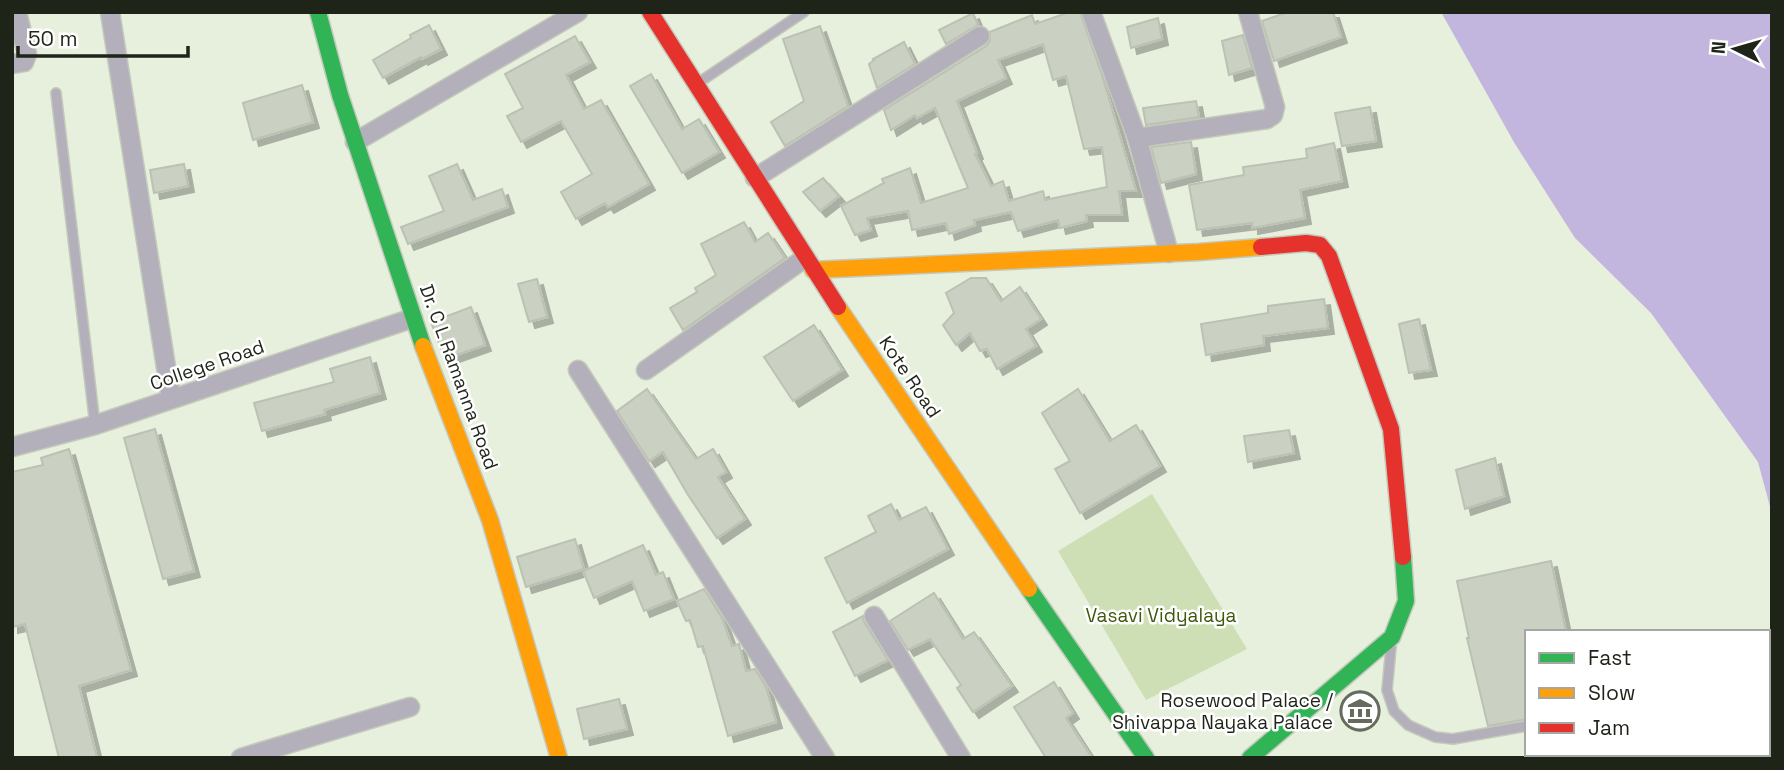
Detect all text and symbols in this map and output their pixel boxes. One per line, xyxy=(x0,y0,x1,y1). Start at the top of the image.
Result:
scale bar xyxy=(18,14,187,58)
north arrow xyxy=(1700,14,1770,84)
text: 50 m xyxy=(28,25,78,52)
text: N xyxy=(1706,40,1732,55)
street label: Dr. C L Ramanna Road xyxy=(414,281,504,473)
street label: Kote Road xyxy=(873,331,947,423)
street label: College Road xyxy=(146,334,268,396)
park label: Vasavi Vidyalaya xyxy=(1086,603,1237,628)
legend xyxy=(1525,630,1770,756)
text: Fast xyxy=(1588,644,1632,671)
text: Slow xyxy=(1588,679,1636,706)
place label: Rosewood Palace / Shivappa Nayaka Palace xyxy=(1112,688,1334,735)
museum icon: Rosewood Palace / Shivappa Nayaka Palace xyxy=(1339,690,1381,732)
text: Jam xyxy=(1588,714,1630,741)

